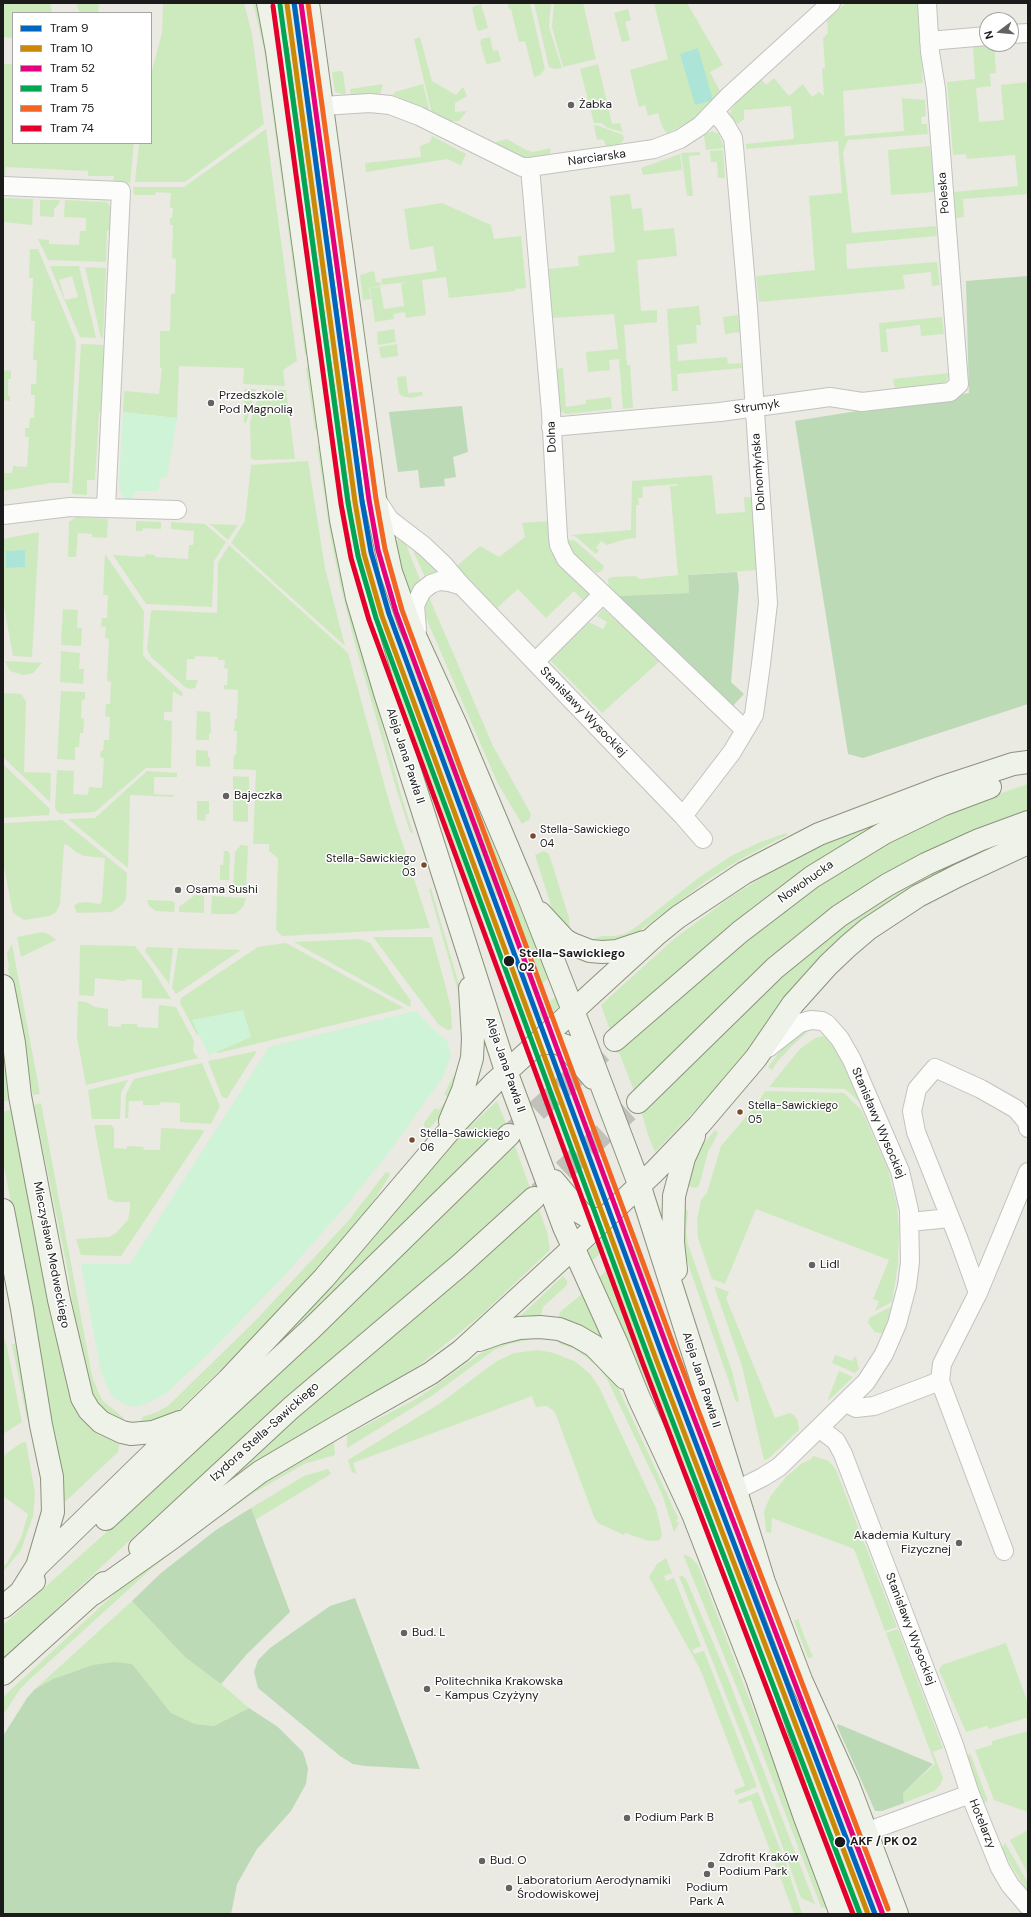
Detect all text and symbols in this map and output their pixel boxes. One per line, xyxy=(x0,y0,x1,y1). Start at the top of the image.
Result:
legend xyxy=(12,12,152,144)
north arrow xyxy=(979,12,1019,52)
text: Tram 9 xyxy=(50,20,88,36)
text: N xyxy=(981,29,996,41)
text: Tram 10 xyxy=(50,40,93,56)
text: Tram 52 xyxy=(50,60,95,76)
text: Tram 5 xyxy=(50,80,88,96)
place label: Żabka xyxy=(579,98,612,112)
text: Tram 75 xyxy=(50,100,94,116)
marker: Żabka xyxy=(566,100,576,110)
text: Tram 74 xyxy=(50,120,94,136)
street label: Narciarska xyxy=(567,147,627,169)
street label: Poleska xyxy=(935,172,953,214)
place label: Przedszkole Pod Magnolią xyxy=(219,389,293,417)
street label: Strumyk xyxy=(733,397,781,417)
marker: Przedszkole Pod Magnolią xyxy=(206,398,216,408)
street label: Dolna xyxy=(544,421,560,453)
street label: Dolnomłyńska xyxy=(749,433,769,511)
street label: Stanisławy Wysockiej xyxy=(536,664,630,760)
street label: Aleja Jana Pawła II xyxy=(383,706,427,806)
place label: Bajeczka xyxy=(234,789,282,803)
marker: Bajeczka xyxy=(221,791,231,801)
place label: Stella-Sawickiego 04 xyxy=(540,823,630,849)
marker: Stella-Sawickiego 04 xyxy=(528,831,538,841)
place label: Stella-Sawickiego 03 xyxy=(326,852,416,878)
street label: Nowohucka xyxy=(775,858,837,906)
marker: Stella-Sawickiego 03 xyxy=(419,860,429,870)
place label: Osama Sushi xyxy=(186,883,258,897)
marker: Osama Sushi xyxy=(173,885,183,895)
place label: Stella-Sawickiego 02 xyxy=(519,947,625,975)
marker: Stella-Sawickiego 02 xyxy=(502,954,516,968)
street label: Aleja Jana Pawła II xyxy=(482,1015,528,1115)
street label: Stanisławy Wysockiej xyxy=(848,1065,908,1181)
place label: Stella-Sawickiego 05 xyxy=(748,1099,838,1125)
marker: Stella-Sawickiego 05 xyxy=(735,1107,745,1117)
place label: Stella-Sawickiego 06 xyxy=(420,1127,510,1153)
marker: Stella-Sawickiego 06 xyxy=(407,1135,417,1145)
street label: Mieczysława Medweckiego xyxy=(30,1181,72,1329)
place label: Lidl xyxy=(820,1258,839,1272)
marker: Lidl xyxy=(807,1260,817,1270)
street label: Aleja Jana Pawła II xyxy=(679,1330,723,1430)
street label: Izydora Stella-Sawickiego xyxy=(208,1379,322,1485)
place label: Akademia Kultury Fizycznej xyxy=(854,1529,951,1557)
marker: Akademia Kultury Fizycznej xyxy=(954,1538,964,1548)
street label: Stanisławy Wysockiej xyxy=(882,1571,938,1687)
place label: Bud. L xyxy=(412,1626,446,1640)
marker: Bud. L xyxy=(399,1628,409,1638)
place label: Politechnika Krakowska - Kampus Czyżyny xyxy=(435,1675,563,1703)
marker: Politechnika Krakowska - Kampus Czyżyny xyxy=(422,1684,432,1694)
street label: Hotelarzy xyxy=(966,1797,998,1851)
place label: Podium Park B xyxy=(635,1811,714,1825)
marker: Podium Park B xyxy=(622,1813,632,1823)
marker: AKF / PK 02 xyxy=(833,1835,847,1849)
place label: AKF / PK 02 xyxy=(850,1835,917,1849)
place label: Zdrofit Kraków Podium Park xyxy=(719,1851,799,1879)
place label: Bud. O xyxy=(490,1854,526,1868)
marker: Bud. O xyxy=(477,1856,487,1866)
marker: Zdrofit Kraków Podium Park xyxy=(706,1860,716,1870)
marker: Podium Park A xyxy=(702,1869,712,1879)
place label: Laboratorium Aerodynamiki Środowiskowej xyxy=(517,1874,671,1902)
place label: Podium Park A xyxy=(686,1881,728,1909)
marker: Laboratorium Aerodynamiki Środowiskowej xyxy=(504,1883,514,1893)

